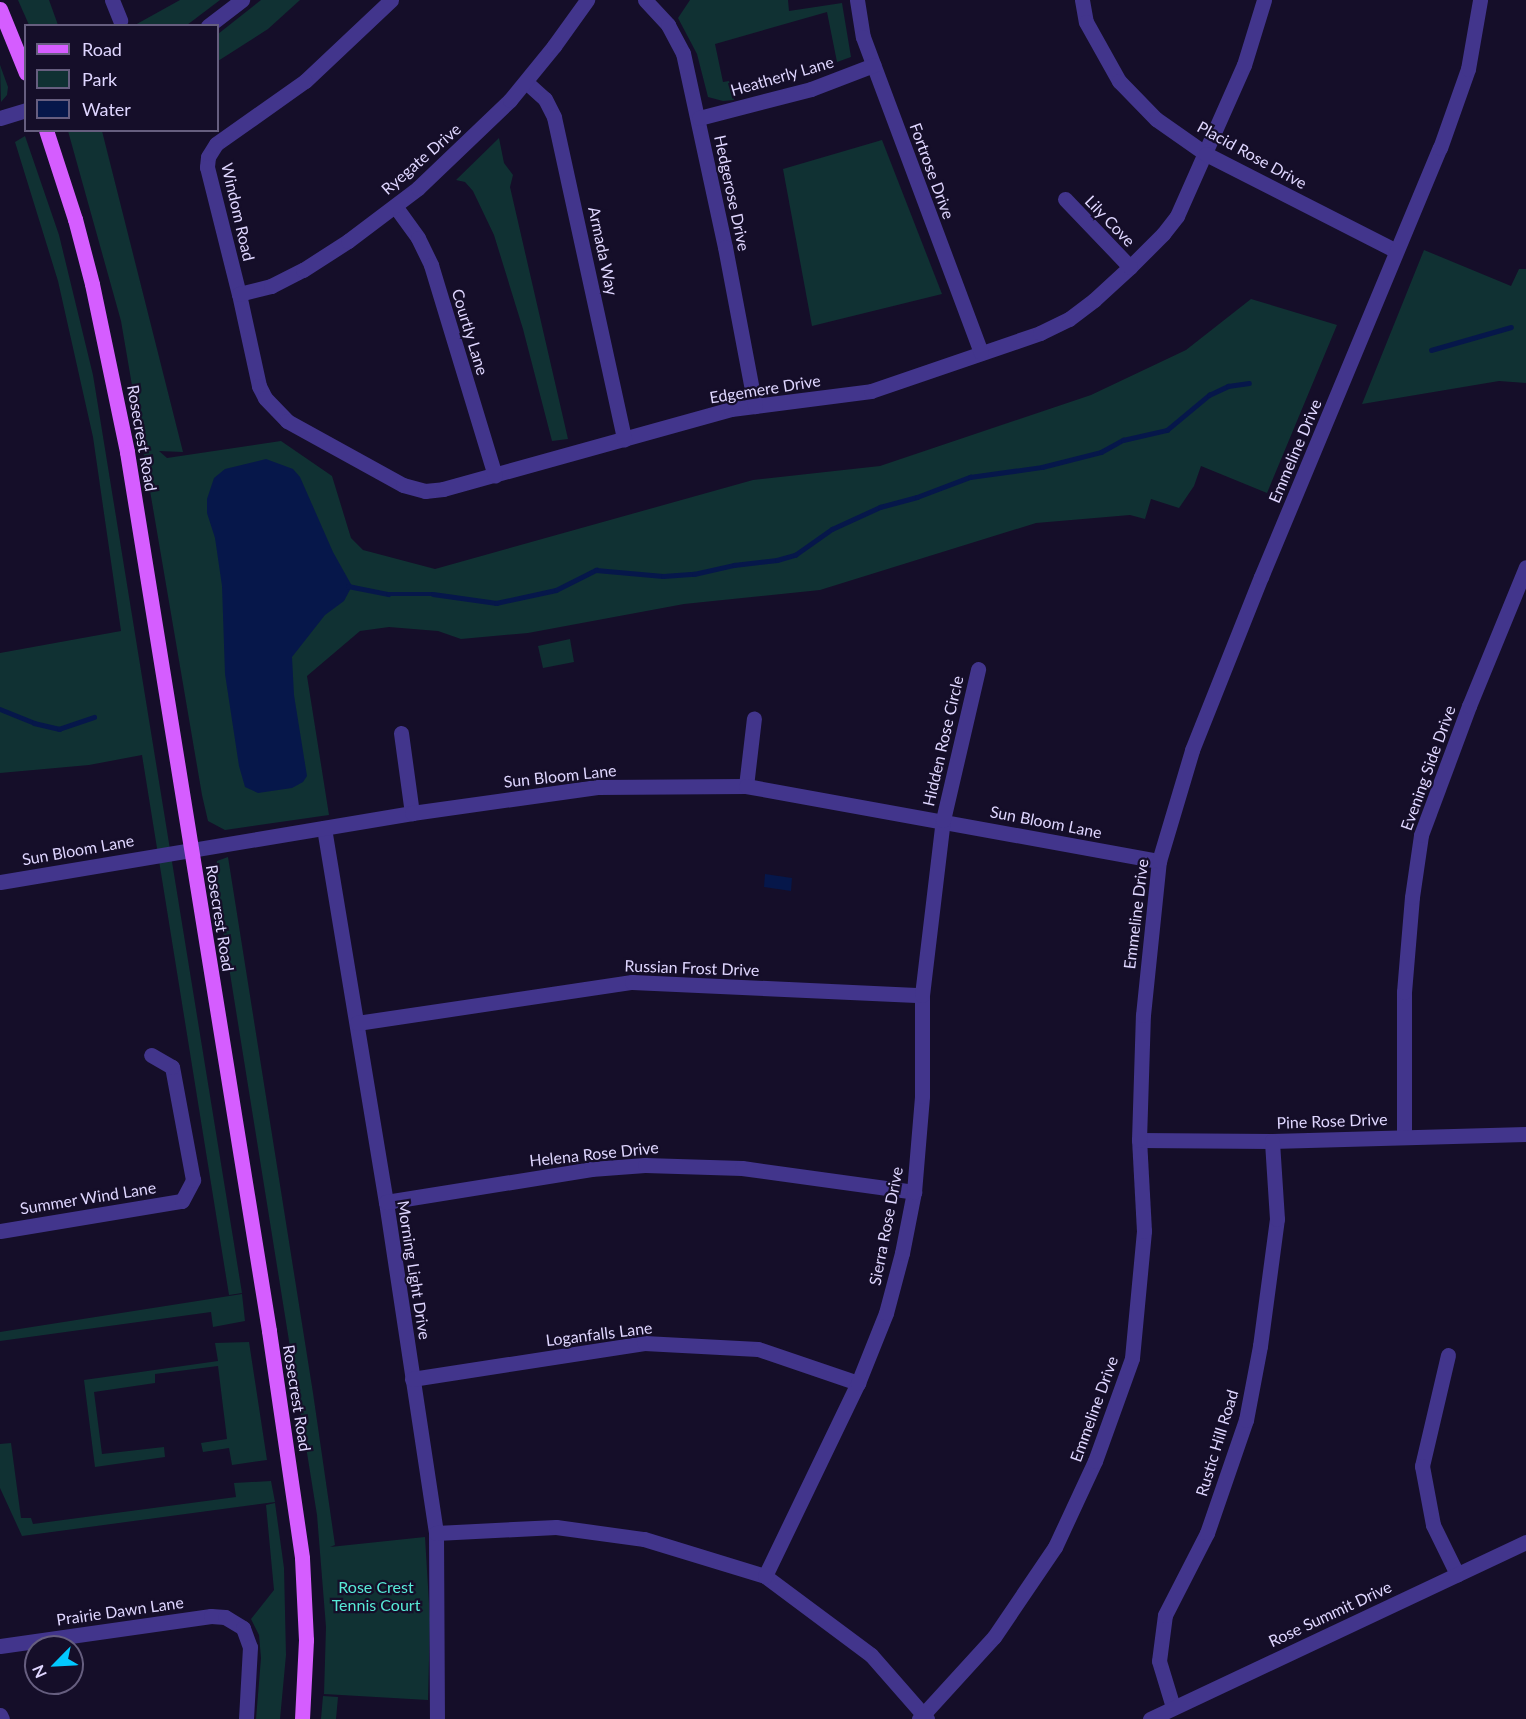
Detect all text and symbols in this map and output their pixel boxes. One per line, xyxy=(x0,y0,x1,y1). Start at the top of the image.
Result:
legend xyxy=(24,24,219,132)
text: Road xyxy=(82,38,122,60)
street label: Heatherly Lane xyxy=(728,52,836,100)
text: Park xyxy=(82,68,117,90)
text: Water xyxy=(82,98,131,120)
street label: Placid Rose Drive xyxy=(1194,117,1310,193)
street label: Ryegate Drive xyxy=(377,119,465,199)
street label: Fortrose Drive xyxy=(906,120,958,222)
street label: Hedgerose Drive xyxy=(710,133,754,253)
street label: Windom Road xyxy=(217,161,259,263)
street label: Lily Cove xyxy=(1081,191,1139,251)
street label: Armada Way xyxy=(584,205,622,297)
street label: Courtly Lane xyxy=(448,286,492,378)
street label: Edgemere Drive xyxy=(708,371,822,407)
street label: Rosecrest Road xyxy=(123,383,161,493)
street label: Emmeline Drive xyxy=(1264,396,1326,506)
street label: Hidden Rose Circle xyxy=(919,674,967,808)
street label: Evening Side Drive xyxy=(1396,703,1460,833)
street label: Sun Bloom Lane xyxy=(503,761,617,791)
street label: Sun Bloom Lane xyxy=(989,802,1103,842)
street label: Sun Bloom Lane xyxy=(21,831,135,869)
street label: Emmeline Drive xyxy=(1120,858,1152,970)
street label: Rosecrest Road xyxy=(202,863,238,973)
street label: Russian Frost Drive xyxy=(624,956,760,980)
street label: Pine Rose Drive xyxy=(1276,1109,1388,1133)
street label: Helena Rose Drive xyxy=(528,1138,660,1170)
street label: Sierra Rose Drive xyxy=(865,1165,907,1287)
street label: Summer Wind Lane xyxy=(18,1178,158,1218)
street label: Morning Light Drive xyxy=(394,1199,434,1341)
street label: Loganfalls Lane xyxy=(545,1318,653,1350)
street label: Rosecrest Road xyxy=(279,1343,315,1453)
street label: Emmeline Drive xyxy=(1066,1354,1122,1464)
street label: Rustic Hill Road xyxy=(1192,1387,1242,1499)
park label: Rose Crest Tennis Court xyxy=(332,1577,420,1615)
street label: Rose Summit Drive xyxy=(1265,1577,1395,1651)
street label: Prairie Dawn Lane xyxy=(55,1593,185,1629)
north arrow xyxy=(24,1635,84,1695)
text: N xyxy=(28,1662,50,1681)

